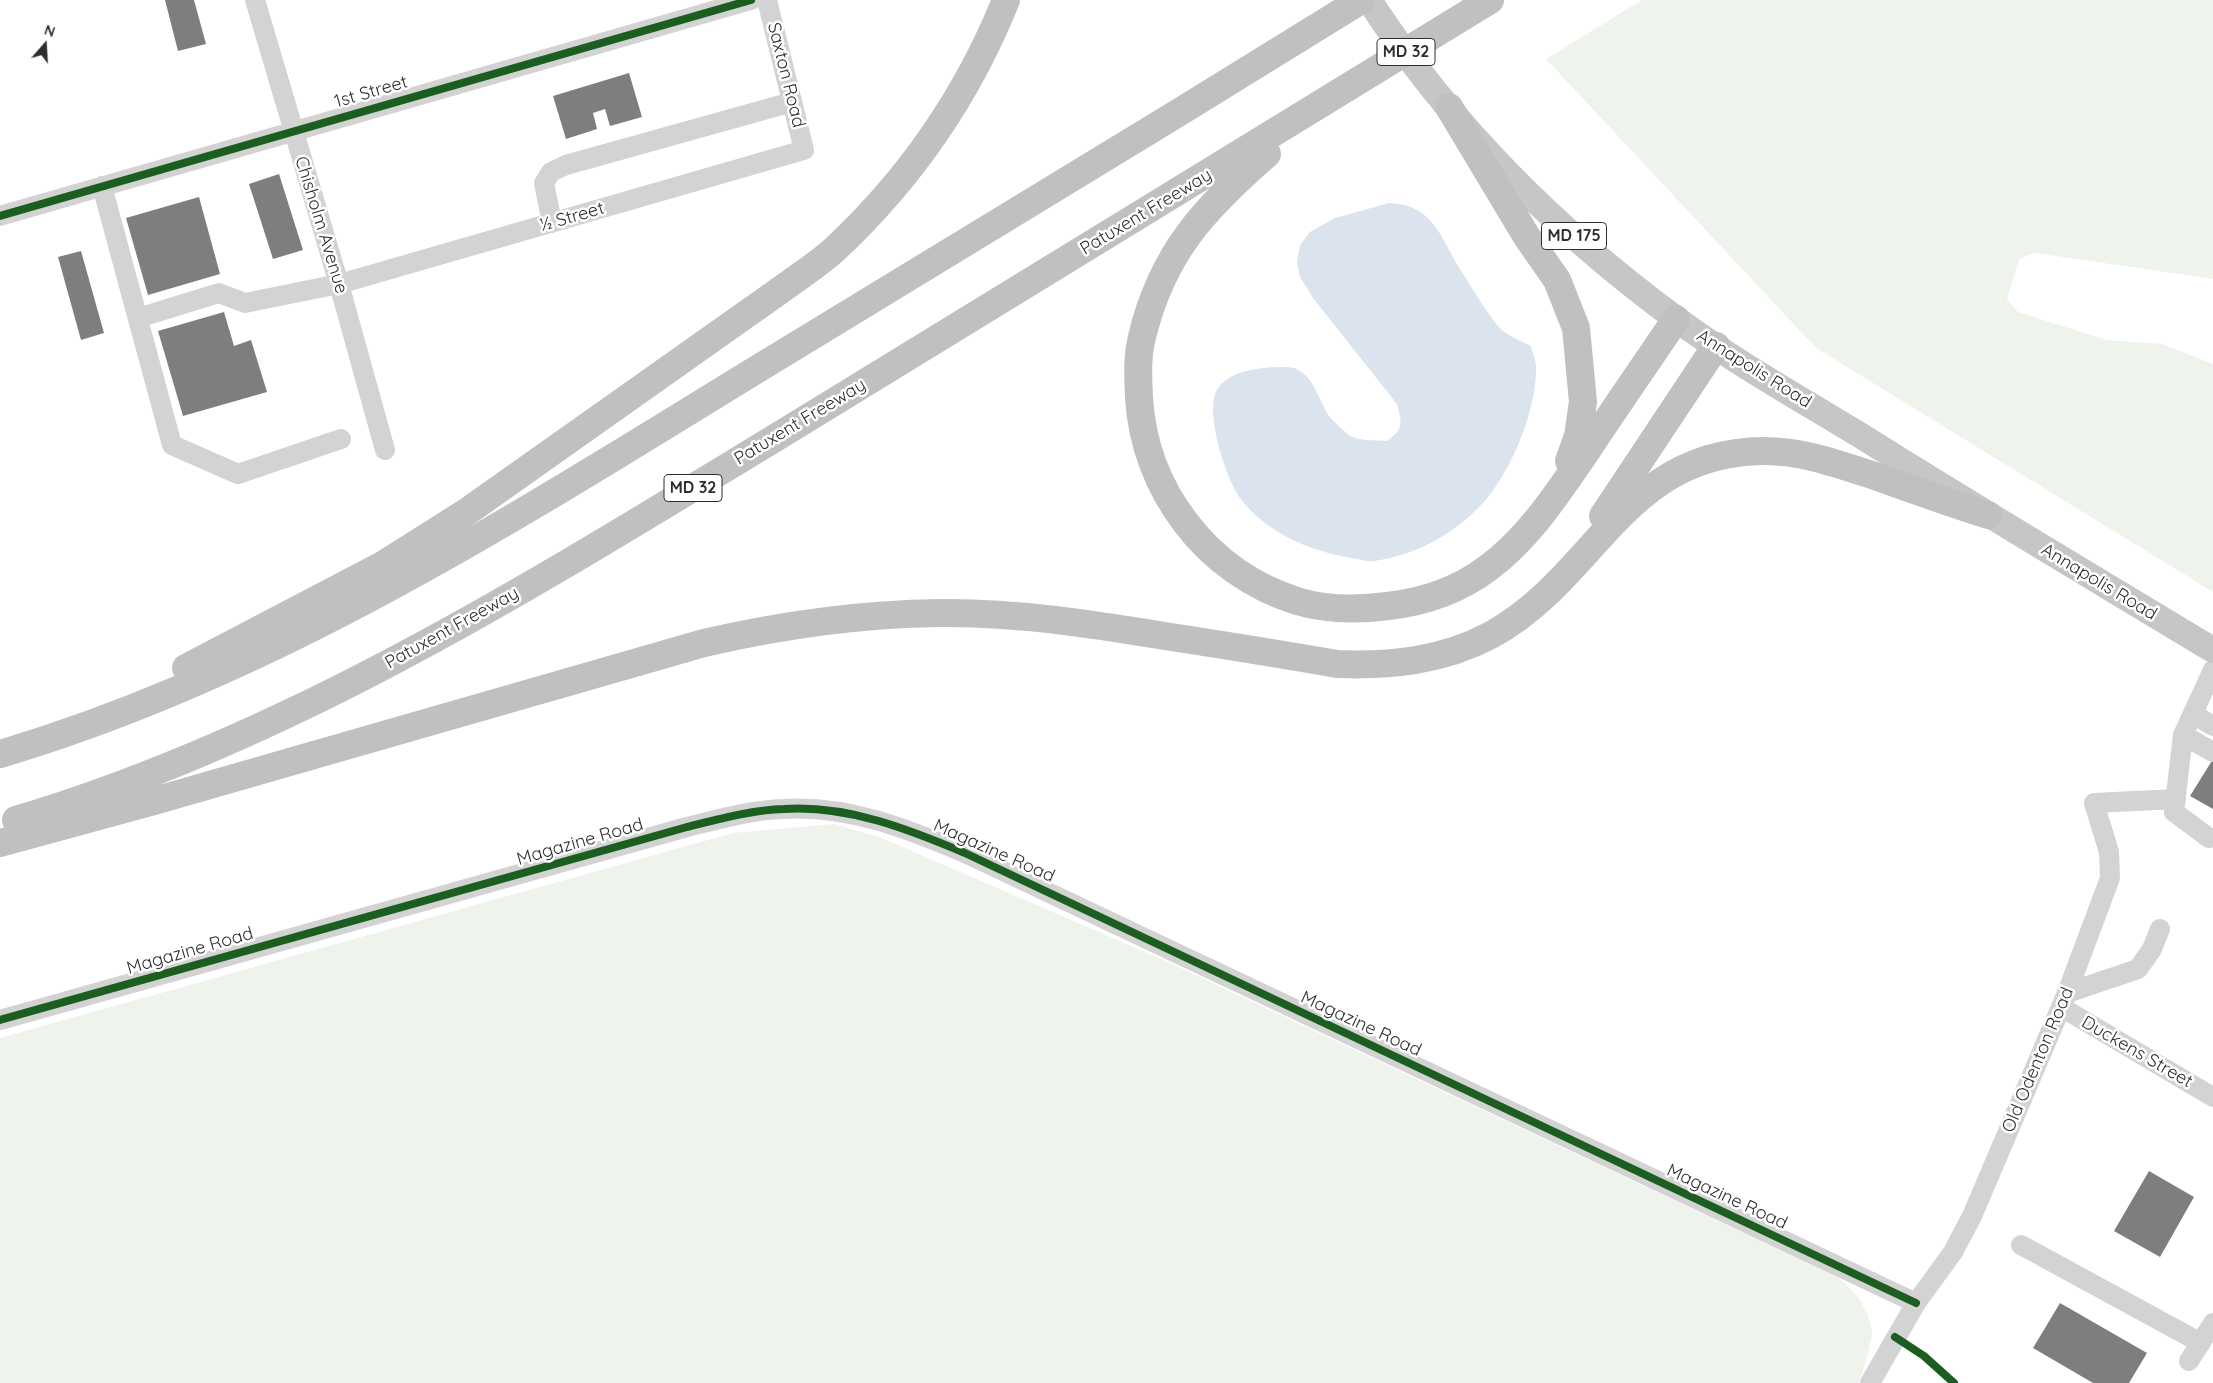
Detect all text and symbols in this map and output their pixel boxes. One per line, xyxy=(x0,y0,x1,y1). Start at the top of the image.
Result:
north arrow xyxy=(20,20,70,70)
street label: Saxton Road xyxy=(763,20,809,130)
text: N xyxy=(42,21,58,41)
road number: MD 32 xyxy=(1377,38,1435,66)
street label: 1st Street xyxy=(332,71,410,113)
street label: Chisholm Avenue xyxy=(290,154,352,296)
street label: Patuxent Freeway xyxy=(1076,164,1216,260)
street label: ½ Street xyxy=(537,198,607,236)
road number: MD 175 xyxy=(1542,222,1606,250)
street label: Annapolis Road xyxy=(1693,325,1815,413)
street label: Patuxent Freeway xyxy=(730,374,870,470)
road number: MD 32 xyxy=(664,474,722,502)
street label: Annapolis Road xyxy=(2037,539,2161,625)
street label: Patuxent Freeway xyxy=(381,582,523,674)
street label: Magazine Road xyxy=(514,814,646,870)
street label: Magazine Road xyxy=(930,815,1058,887)
street label: Magazine Road xyxy=(124,923,256,979)
street label: Old Odenton Road xyxy=(1998,984,2078,1136)
street label: Magazine Road xyxy=(1297,987,1425,1061)
street label: Duckens Street xyxy=(2078,1011,2196,1093)
street label: Magazine Road xyxy=(1663,1160,1791,1234)

